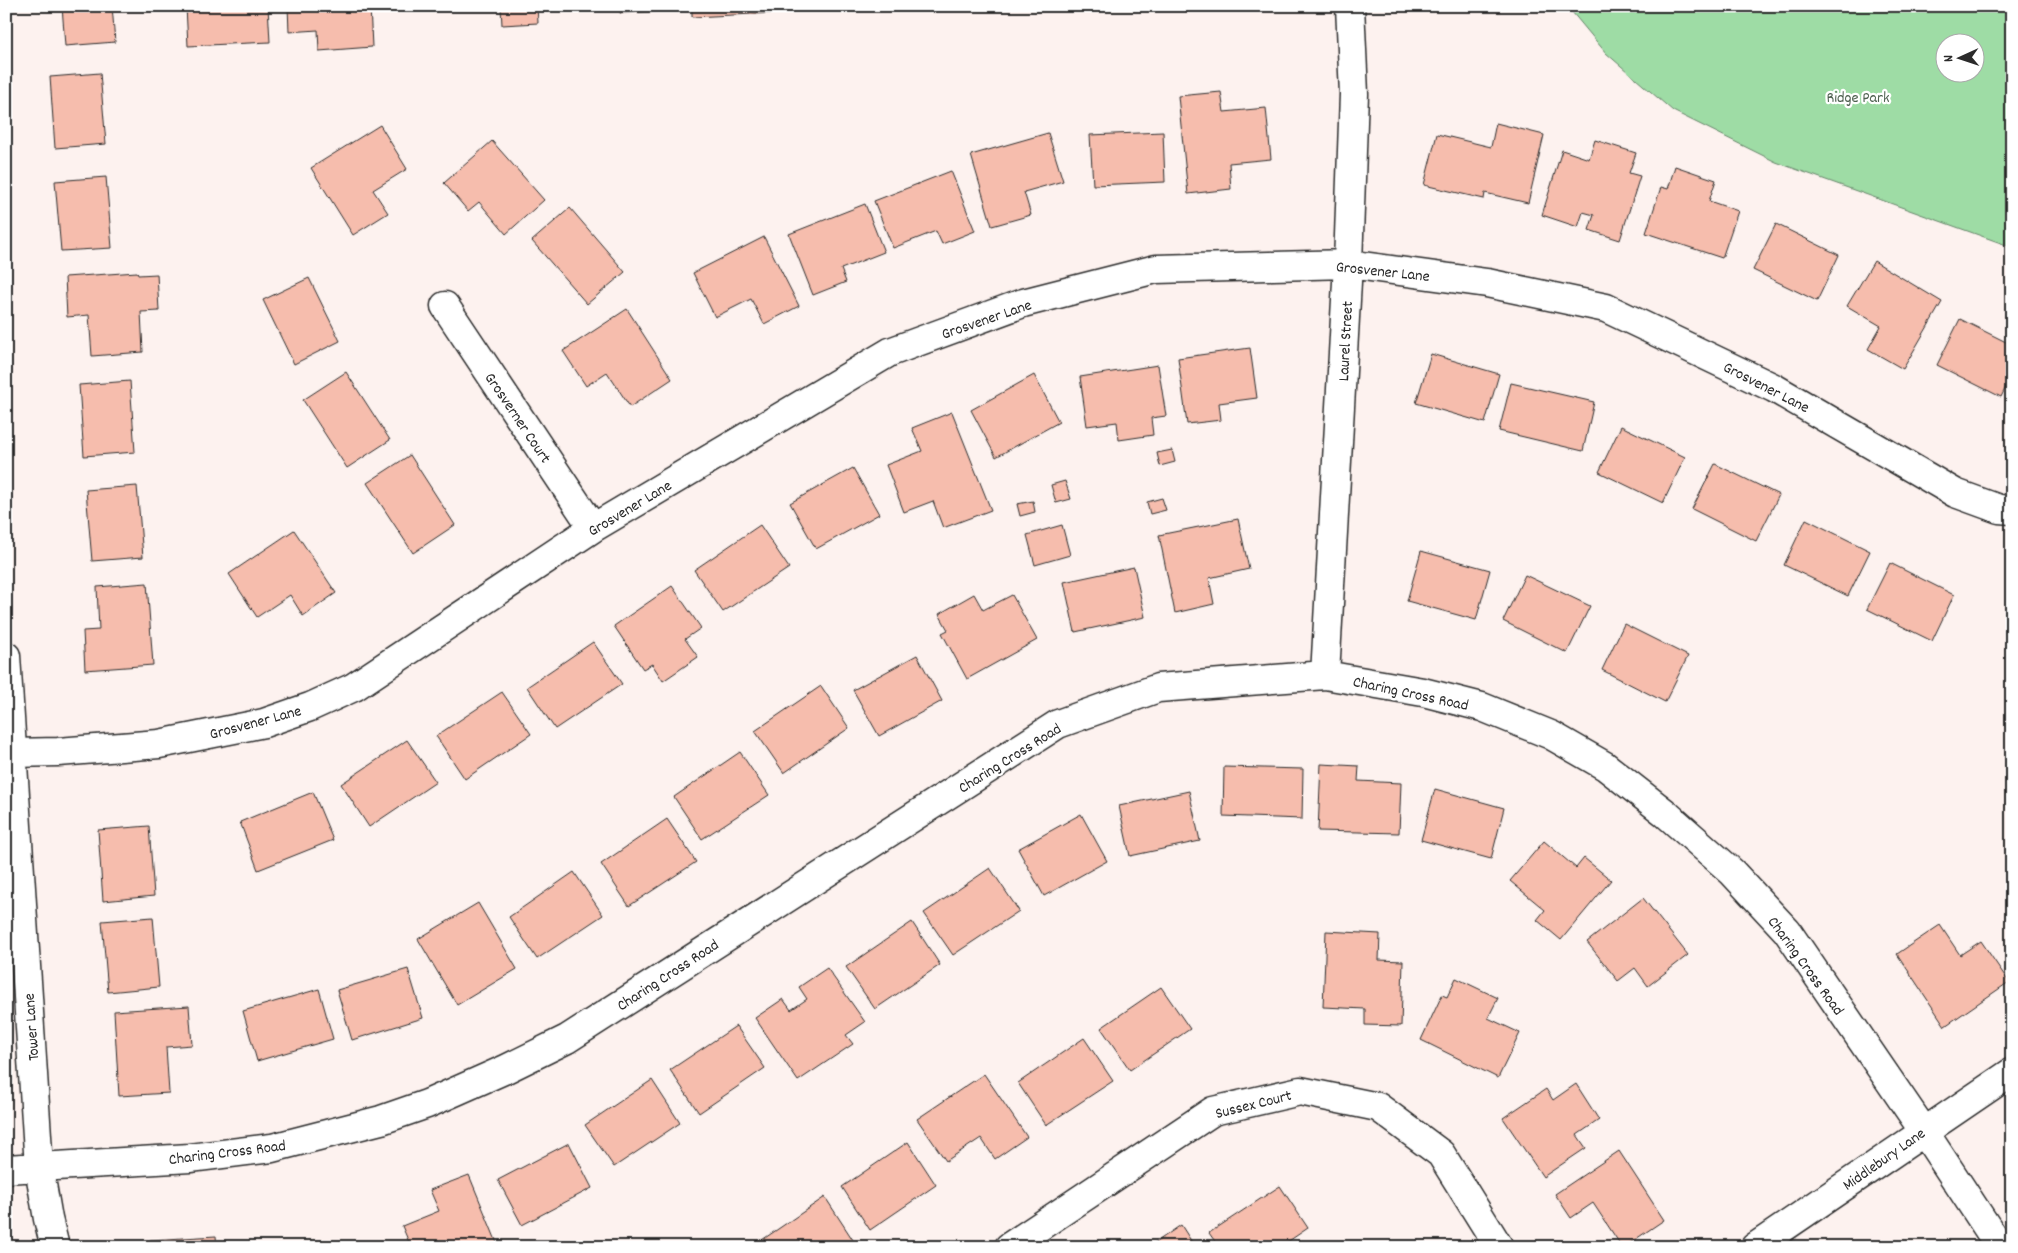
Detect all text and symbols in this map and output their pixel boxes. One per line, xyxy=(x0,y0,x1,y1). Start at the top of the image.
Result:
north arrow xyxy=(1936,32,1986,82)
text: N xyxy=(1939,55,1959,63)
park label: Ridge Park xyxy=(1826,87,1890,110)
street label: Grosvener Lane xyxy=(1335,256,1431,289)
street label: Grosvener Lane xyxy=(939,294,1035,347)
street label: Laurel Street xyxy=(1333,300,1360,382)
street label: Grosvener Lane xyxy=(1719,357,1813,420)
street label: Grosverner Court xyxy=(478,368,556,469)
street label: Grosvener Lane xyxy=(584,475,677,543)
street label: Charing Cross Road xyxy=(1351,671,1470,718)
street label: Grosvener Lane xyxy=(207,700,304,747)
street label: Charing Cross Road xyxy=(954,718,1066,800)
street label: Charing Cross Road xyxy=(1761,912,1849,1021)
street label: Charing Cross Road xyxy=(613,934,724,1018)
street label: Tower Lane xyxy=(19,992,46,1061)
street label: Sussex Court xyxy=(1213,1085,1294,1126)
street label: Middlebury Lane xyxy=(1838,1123,1931,1197)
street label: Charing Cross Road xyxy=(167,1135,287,1172)

